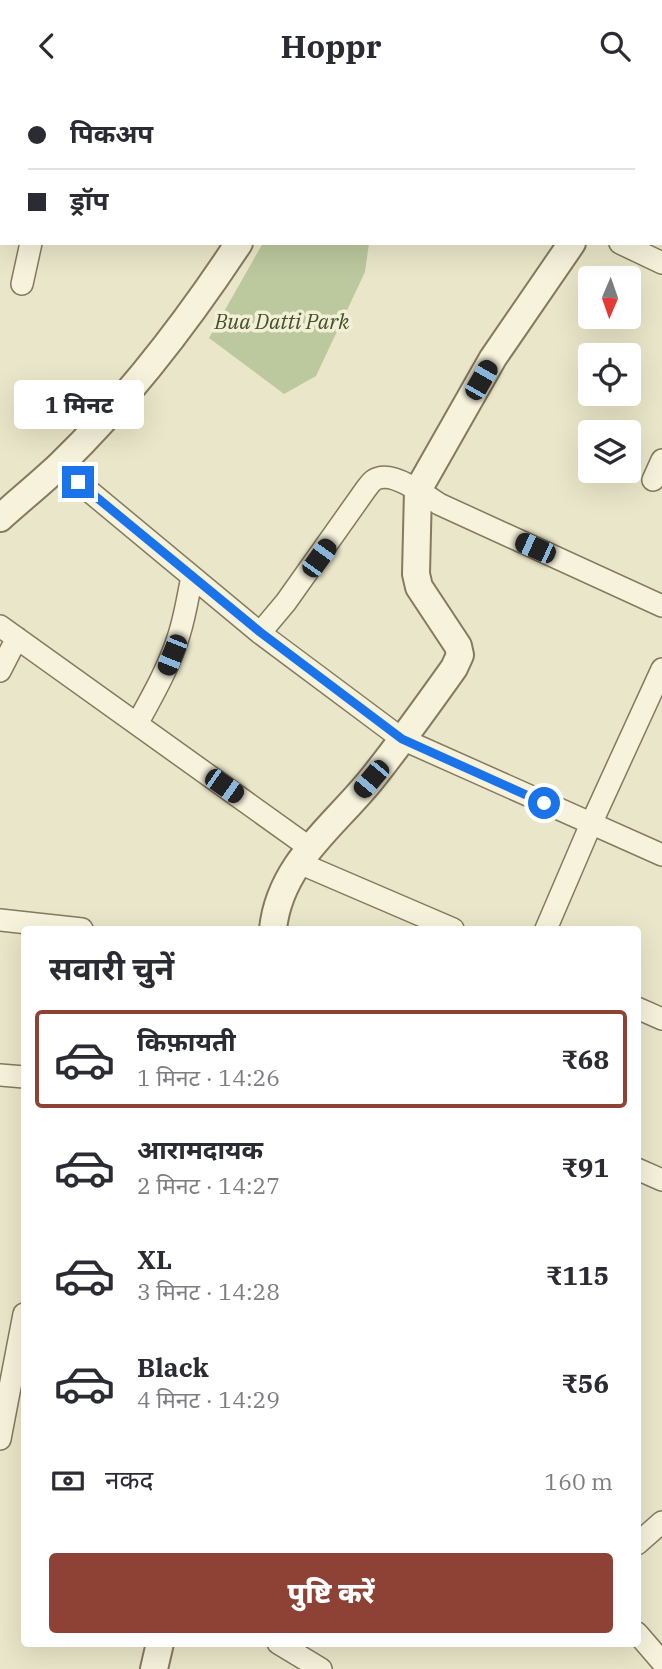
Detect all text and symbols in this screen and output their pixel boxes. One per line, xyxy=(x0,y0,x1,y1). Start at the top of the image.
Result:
text: Hoppr xyxy=(281,25,381,67)
icon: back xyxy=(28,27,66,65)
icon: search xyxy=(596,27,634,65)
text: पिकअप xyxy=(70,116,153,150)
text: ड्रॉप xyxy=(70,183,108,217)
north arrow xyxy=(578,266,640,329)
map controls xyxy=(578,266,641,483)
park label: Bua Datti Park xyxy=(214,307,350,335)
button: locate xyxy=(578,343,641,406)
car xyxy=(462,357,501,403)
callout: 1 मिनट xyxy=(13,381,143,429)
text: 1 मिनट xyxy=(45,389,113,419)
button: layers xyxy=(578,420,641,483)
route end xyxy=(62,466,94,498)
car xyxy=(512,530,559,566)
car xyxy=(299,535,340,581)
car xyxy=(155,632,190,678)
car xyxy=(350,756,393,802)
car xyxy=(201,765,248,807)
route start xyxy=(528,787,560,819)
text: सवारी चुनें xyxy=(49,947,174,989)
text: किफ़ायती xyxy=(137,1024,236,1058)
icon: car xyxy=(53,1028,116,1091)
text: ₹68 xyxy=(561,1042,609,1076)
text: 1 मिनट · 14:26 xyxy=(137,1062,280,1092)
text: आरामदायक xyxy=(137,1132,263,1166)
icon: car xyxy=(53,1136,116,1199)
text: ₹91 xyxy=(561,1150,609,1184)
text: 2 मिनट · 14:27 xyxy=(137,1170,280,1200)
text: XL xyxy=(137,1242,172,1276)
icon: car xyxy=(53,1244,116,1307)
text: ₹115 xyxy=(546,1258,609,1292)
text: 3 मिनट · 14:28 xyxy=(137,1276,280,1306)
text: Black xyxy=(137,1350,209,1384)
icon: car xyxy=(53,1352,116,1415)
text: ₹56 xyxy=(561,1366,609,1400)
text: 4 मिनट · 14:29 xyxy=(137,1384,280,1414)
icon: cash xyxy=(49,1462,87,1500)
text: नकद xyxy=(105,1462,153,1496)
text: 160 m xyxy=(544,1466,613,1496)
button: पुष्टि करें xyxy=(49,1553,613,1633)

